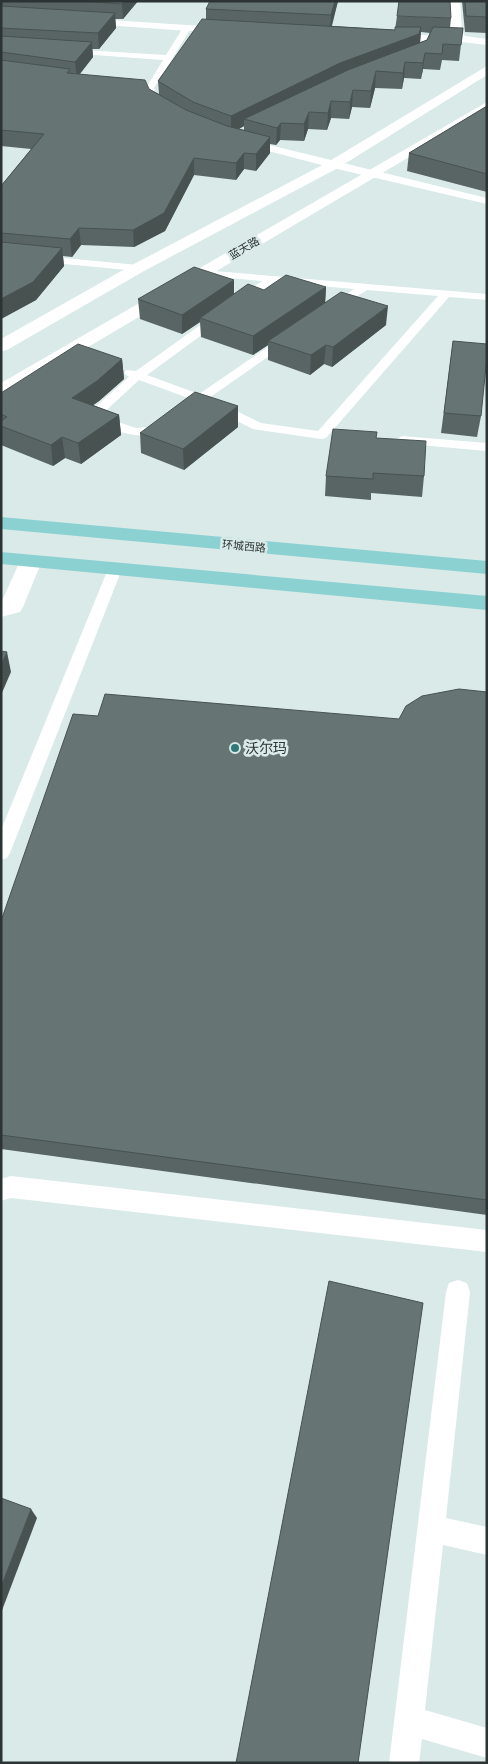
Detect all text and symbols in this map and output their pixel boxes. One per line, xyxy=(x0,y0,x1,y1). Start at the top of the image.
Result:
street label: 蓝天路 xyxy=(226,234,262,262)
street label: 环城西路 xyxy=(221,537,267,555)
place label: 沃尔玛 xyxy=(245,739,287,757)
marker: 沃尔玛 xyxy=(229,742,241,754)

